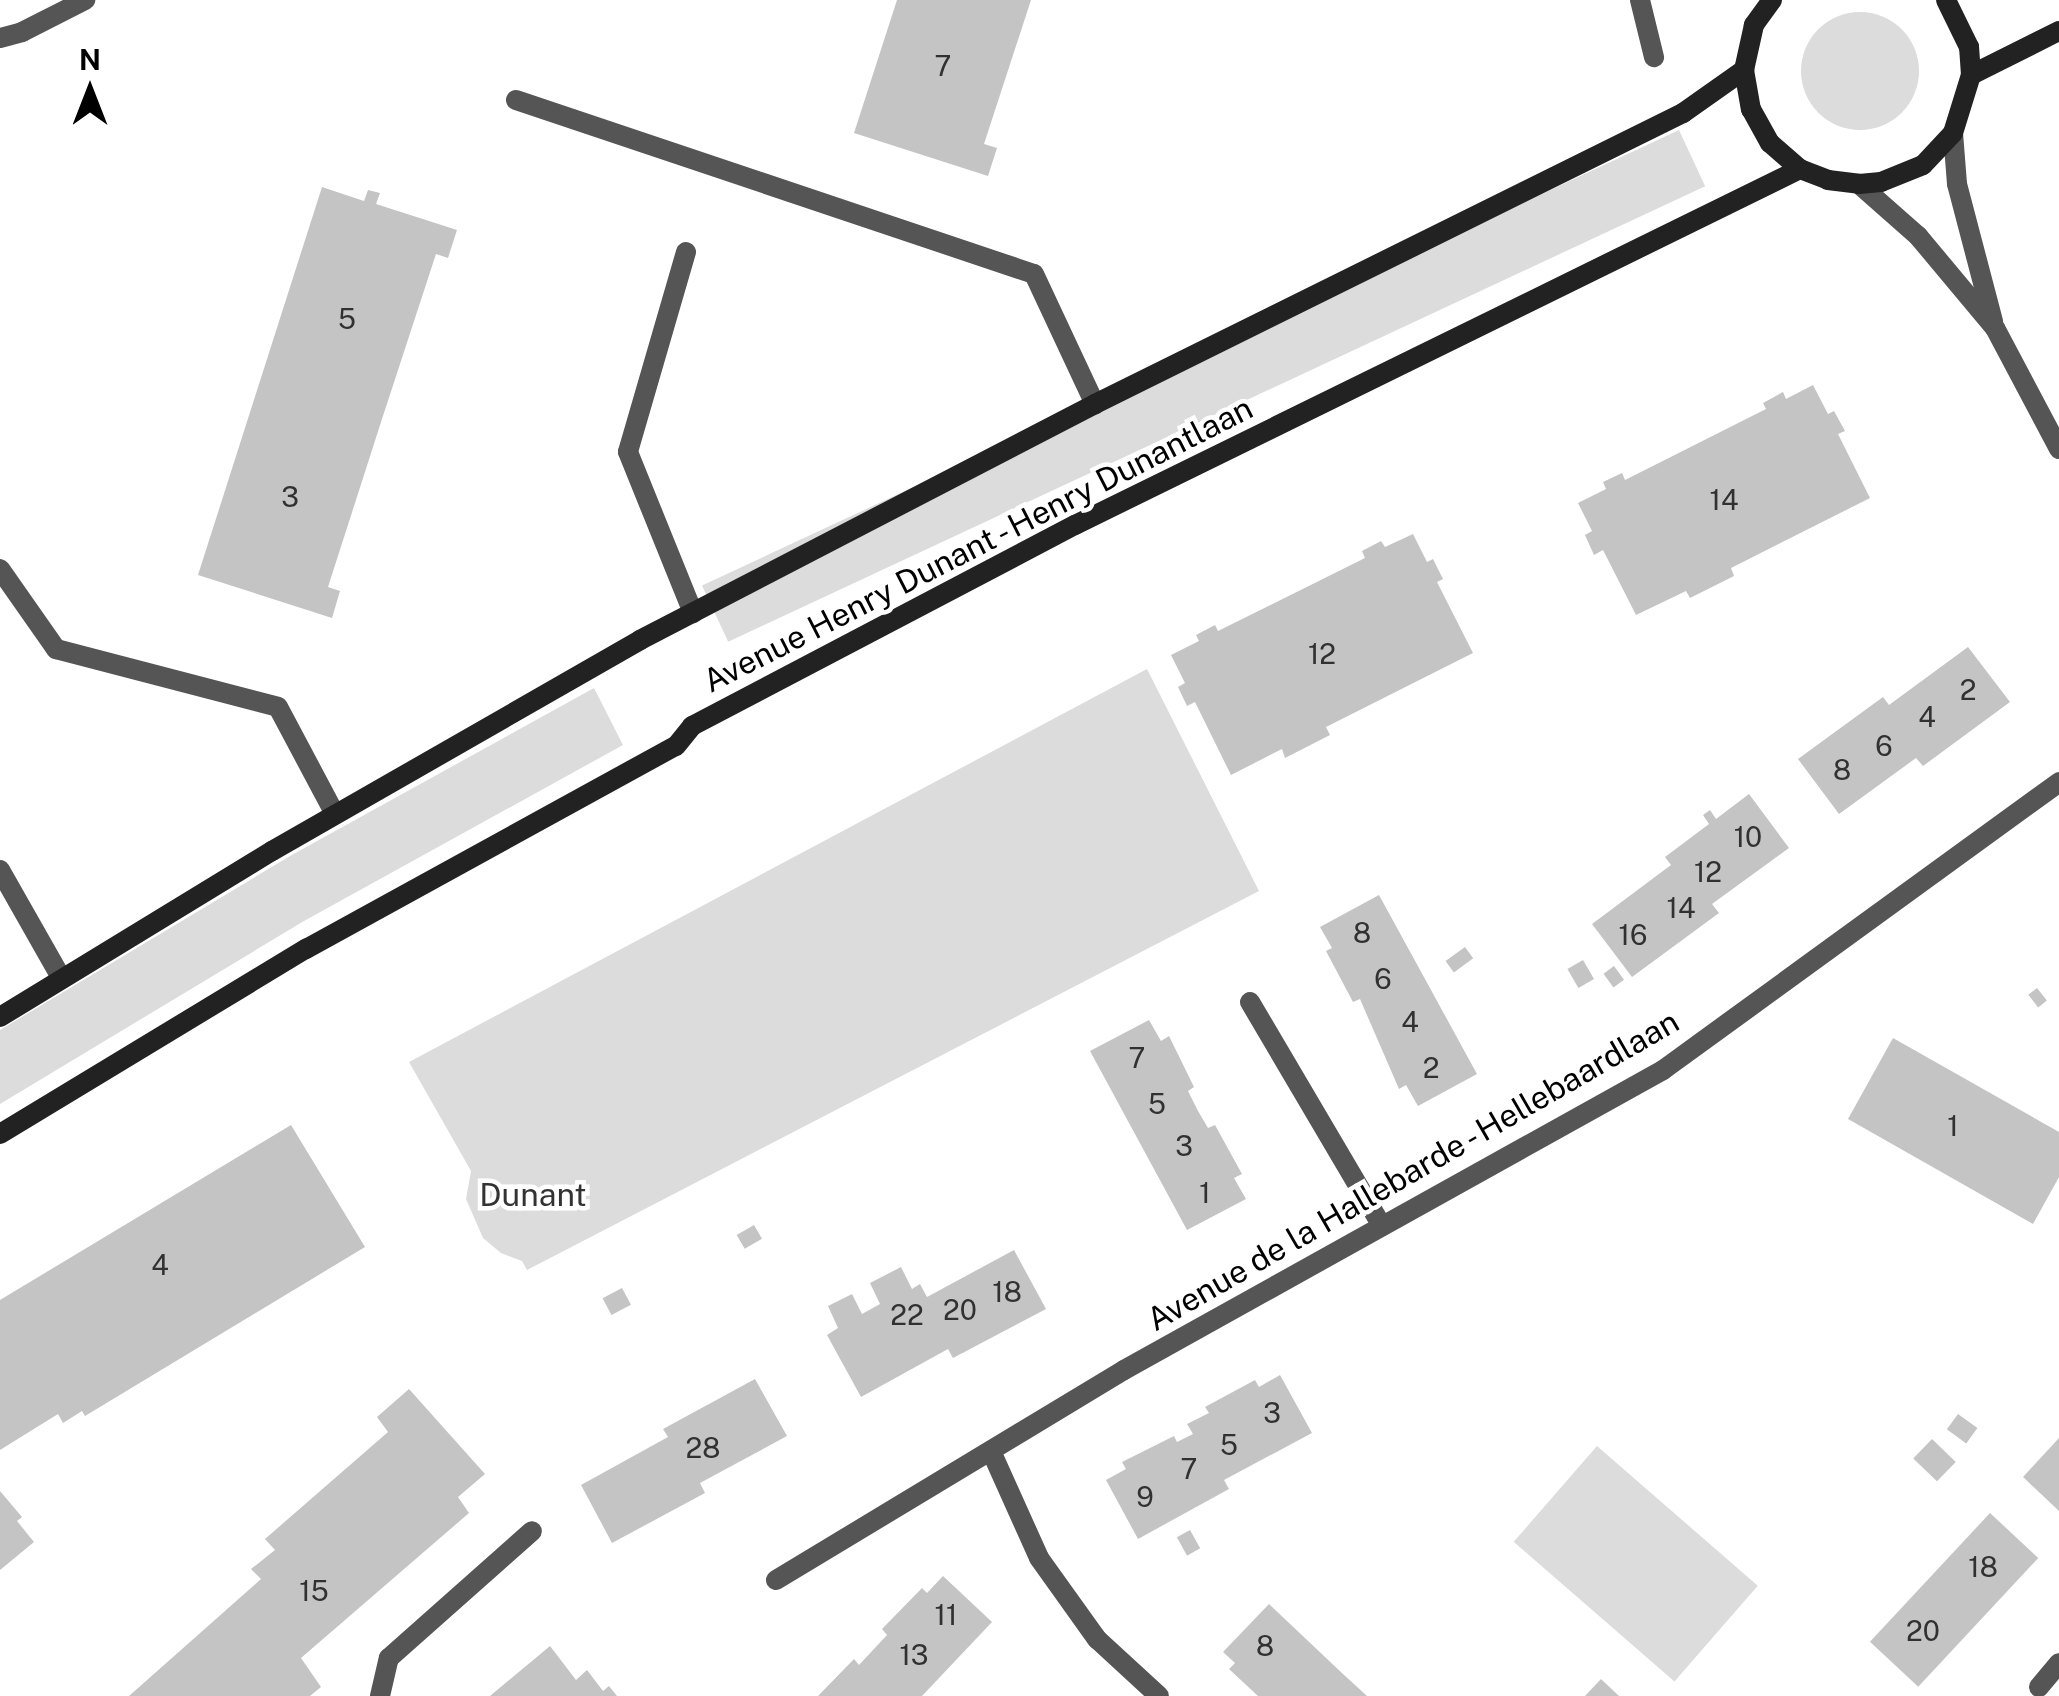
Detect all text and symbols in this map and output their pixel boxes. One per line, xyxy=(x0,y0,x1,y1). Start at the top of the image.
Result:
north arrow xyxy=(40,40,140,140)
text: N xyxy=(79,43,101,76)
house number: 7 xyxy=(935,49,951,83)
house number: 5 xyxy=(338,302,356,336)
street label: Avenue Henry Dunant - Henry Dunantlaan xyxy=(693,387,1263,703)
house number: 3 xyxy=(281,480,299,514)
house number: 14 xyxy=(1710,483,1738,517)
house number: 12 xyxy=(1308,637,1336,671)
house number: 2 xyxy=(1960,673,1976,707)
house number: 4 xyxy=(1918,700,1936,734)
house number: 6 xyxy=(1875,729,1893,763)
house number: 8 xyxy=(1833,753,1851,787)
house number: 10 xyxy=(1734,820,1762,854)
house number: 12 xyxy=(1694,855,1722,889)
house number: 14 xyxy=(1667,891,1695,925)
house number: 8 xyxy=(1353,916,1371,950)
house number: 16 xyxy=(1619,918,1647,952)
house number: 6 xyxy=(1374,962,1392,996)
street label: Avenue de la Hallebarde - Hellebaardlaan xyxy=(1136,1000,1690,1342)
house number: 4 xyxy=(1401,1005,1419,1039)
house number: 7 xyxy=(1129,1041,1145,1075)
house number: 2 xyxy=(1423,1051,1439,1085)
house number: 5 xyxy=(1148,1087,1166,1121)
house number: 1 xyxy=(1947,1109,1959,1143)
house number: 3 xyxy=(1175,1129,1193,1163)
park label: Dunant xyxy=(479,1176,587,1214)
house number: 1 xyxy=(1199,1176,1211,1210)
house number: 4 xyxy=(151,1248,169,1282)
house number: 18 xyxy=(992,1275,1022,1309)
house number: 20 xyxy=(943,1293,977,1327)
house number: 22 xyxy=(890,1298,924,1332)
house number: 3 xyxy=(1263,1396,1281,1430)
house number: 5 xyxy=(1220,1428,1238,1462)
house number: 28 xyxy=(686,1431,720,1465)
house number: 7 xyxy=(1181,1452,1197,1486)
house number: 9 xyxy=(1136,1480,1154,1514)
house number: 18 xyxy=(1968,1550,1998,1584)
house number: 15 xyxy=(299,1574,329,1608)
house number: 11 xyxy=(935,1598,957,1632)
house number: 20 xyxy=(1906,1614,1940,1648)
house number: 8 xyxy=(1256,1629,1274,1663)
house number: 13 xyxy=(899,1638,929,1672)

